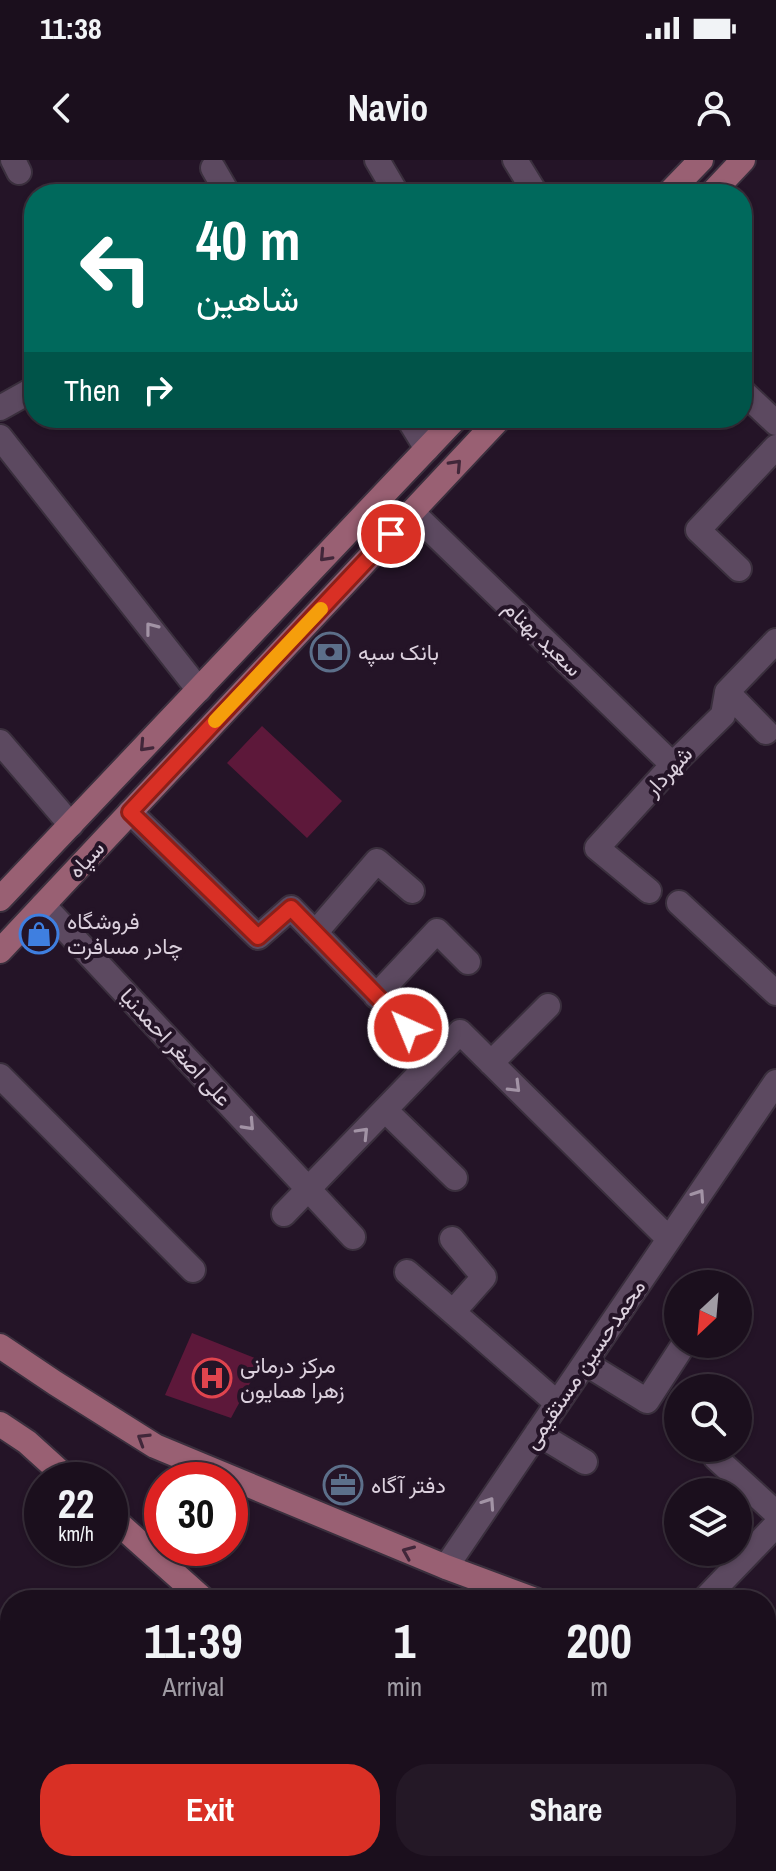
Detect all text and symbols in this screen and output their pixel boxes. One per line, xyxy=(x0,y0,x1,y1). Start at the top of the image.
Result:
text: 11:38 xyxy=(40,8,102,48)
text: Navio xyxy=(348,84,428,132)
icon: back xyxy=(40,86,84,130)
icon: person xyxy=(692,86,736,130)
text: 40 m xyxy=(196,202,301,277)
icon: left xyxy=(64,216,168,320)
text: شاهین xyxy=(196,274,299,322)
icon: right xyxy=(136,368,180,412)
text: Then xyxy=(64,370,120,410)
one-way arrow xyxy=(447,460,461,474)
pin xyxy=(357,500,425,568)
icon: arrive xyxy=(369,512,413,556)
one-way arrow xyxy=(320,547,335,561)
street label: سعید بهنام xyxy=(497,593,589,683)
one-way arrow xyxy=(146,622,160,637)
bank icon: بانک سپه xyxy=(309,631,351,673)
place label: بانک سپه xyxy=(358,637,439,667)
one-way arrow xyxy=(140,737,155,751)
street label: شهردار xyxy=(636,739,699,803)
street label: سپاه xyxy=(61,834,111,884)
place label: فروشگاه چادر مسافرت xyxy=(67,906,183,961)
shop icon: فروشگاه چادر مسافرت xyxy=(18,913,60,955)
street label: علی اصغر احمدنیا xyxy=(113,981,239,1113)
position arrow xyxy=(366,986,450,1070)
one-way arrow xyxy=(506,1078,520,1092)
one-way arrow xyxy=(240,1116,254,1131)
one-way arrow xyxy=(353,1128,368,1142)
one-way arrow xyxy=(689,1190,704,1204)
north arrow xyxy=(664,1270,752,1358)
map controls xyxy=(664,1270,752,1566)
street label: محمدحسین مستقیمی xyxy=(516,1273,652,1455)
place label: مرکز درمانی زهرا همایون xyxy=(240,1350,345,1405)
hospital icon: مرکز درمانی زهرا همایون xyxy=(191,1357,233,1399)
button: search xyxy=(664,1374,752,1462)
one-way arrow xyxy=(137,1433,152,1448)
speed limit sign: 30 xyxy=(144,1462,248,1566)
office icon: دفتر آگاه xyxy=(322,1464,364,1506)
place label: دفتر آگاه xyxy=(371,1470,446,1500)
text: 22 xyxy=(58,1477,94,1530)
button: layers xyxy=(664,1478,752,1566)
one-way arrow xyxy=(480,1497,495,1511)
text: km/h xyxy=(58,1520,94,1547)
one-way arrow xyxy=(402,1545,416,1561)
text: 11:39 xyxy=(144,1608,243,1673)
text: 1 xyxy=(393,1608,415,1673)
text: 200 xyxy=(566,1608,632,1673)
text: Arrival xyxy=(163,1669,224,1704)
text: min xyxy=(387,1669,422,1704)
text: m xyxy=(590,1669,608,1704)
button: Exit xyxy=(40,1764,380,1856)
button: Share xyxy=(396,1764,736,1856)

